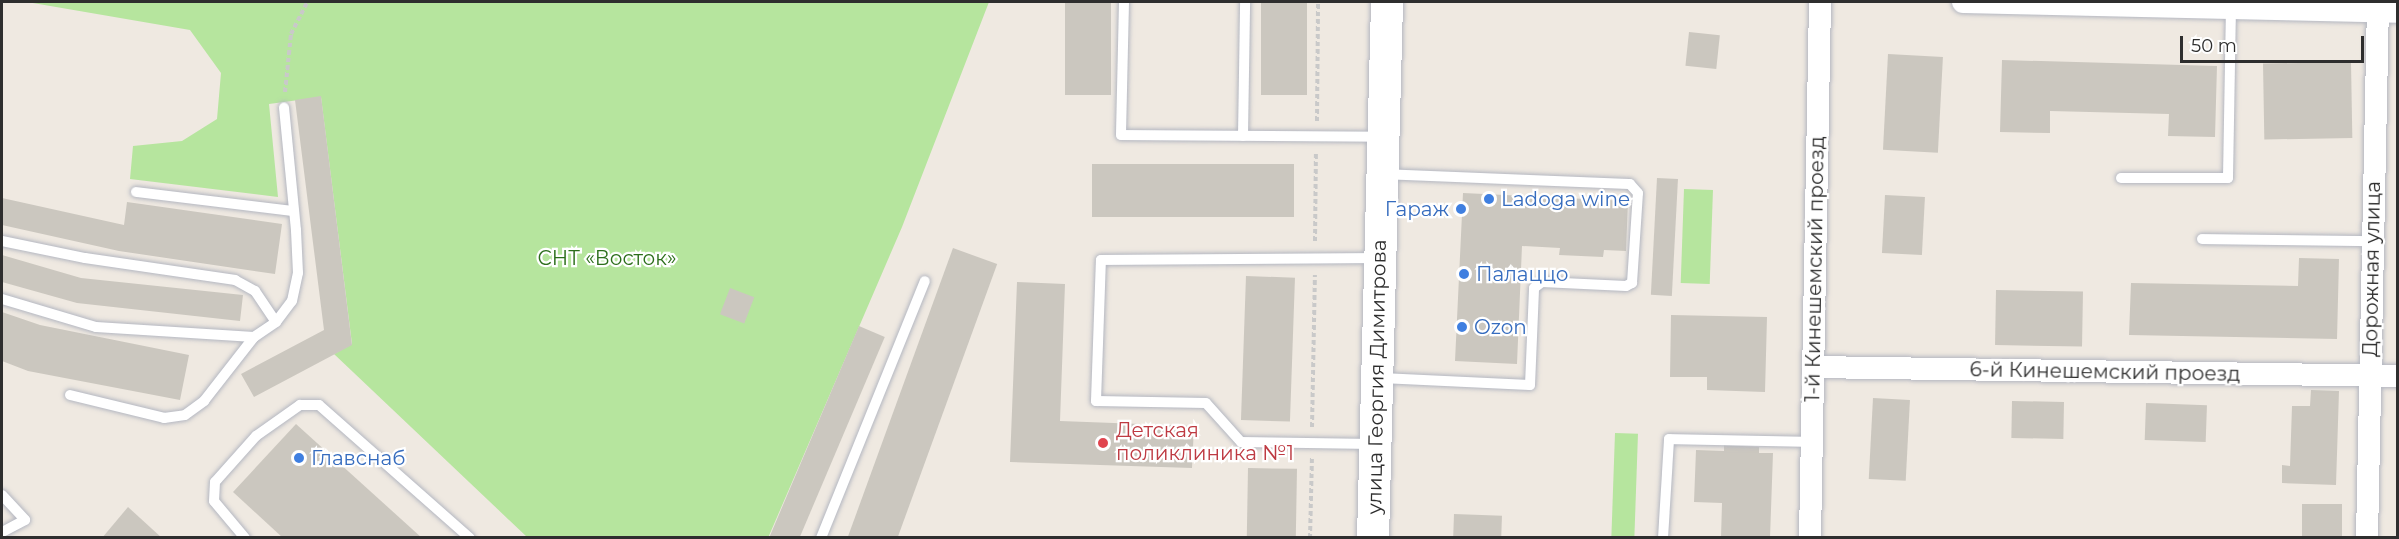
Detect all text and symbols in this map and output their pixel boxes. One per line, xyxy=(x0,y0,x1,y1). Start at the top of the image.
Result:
scale bar xyxy=(2183,24,2368,62)
text: 50 m xyxy=(2191,35,2237,57)
street label: 1-й Кинешемский проезд xyxy=(1801,136,1829,402)
street label: Дорожная улица xyxy=(2358,181,2386,357)
place label: Ladoga wine xyxy=(1501,187,1630,211)
marker: Ladoga wine xyxy=(1482,192,1496,206)
place label: Гараж xyxy=(1385,197,1449,221)
marker: Гараж xyxy=(1454,202,1468,216)
street label: улица Георгия Димитрова xyxy=(1363,239,1391,515)
park label: СНТ «Восток» xyxy=(538,246,676,270)
place label: Палаццо xyxy=(1476,262,1569,286)
marker: Палаццо xyxy=(1457,267,1471,281)
place label: Ozon xyxy=(1474,315,1527,339)
marker: Ozon xyxy=(1455,320,1469,334)
street label: 6-й Кинешемский проезд xyxy=(1969,358,2241,386)
place label: Детская поликлиника №1 xyxy=(1116,419,1294,466)
marker: Детская поликлиника №1 xyxy=(1094,434,1112,452)
place label: Главснаб xyxy=(311,446,405,470)
marker: Главснаб xyxy=(292,451,306,465)

